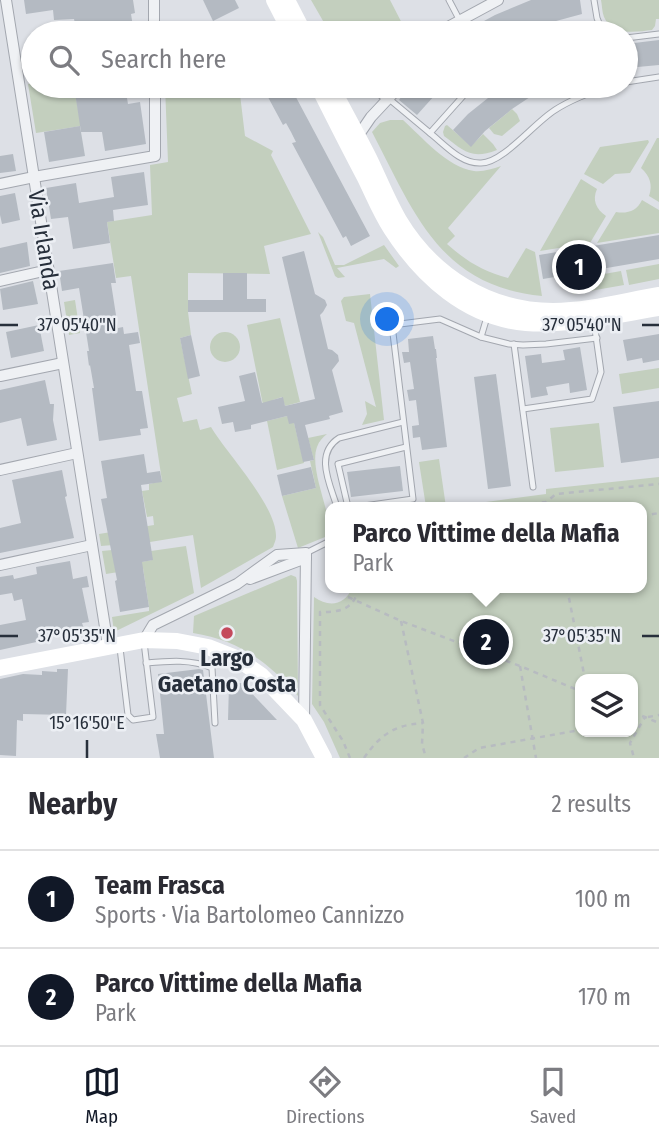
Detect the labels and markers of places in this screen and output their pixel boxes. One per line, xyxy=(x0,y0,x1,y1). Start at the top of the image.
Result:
pin: 1 xyxy=(556,241,602,293)
pin: 2 xyxy=(463,616,509,668)
marker: Largo Gaetano Costa xyxy=(219,625,235,641)
place label: Largo Gaetano Costa xyxy=(158,644,296,698)

